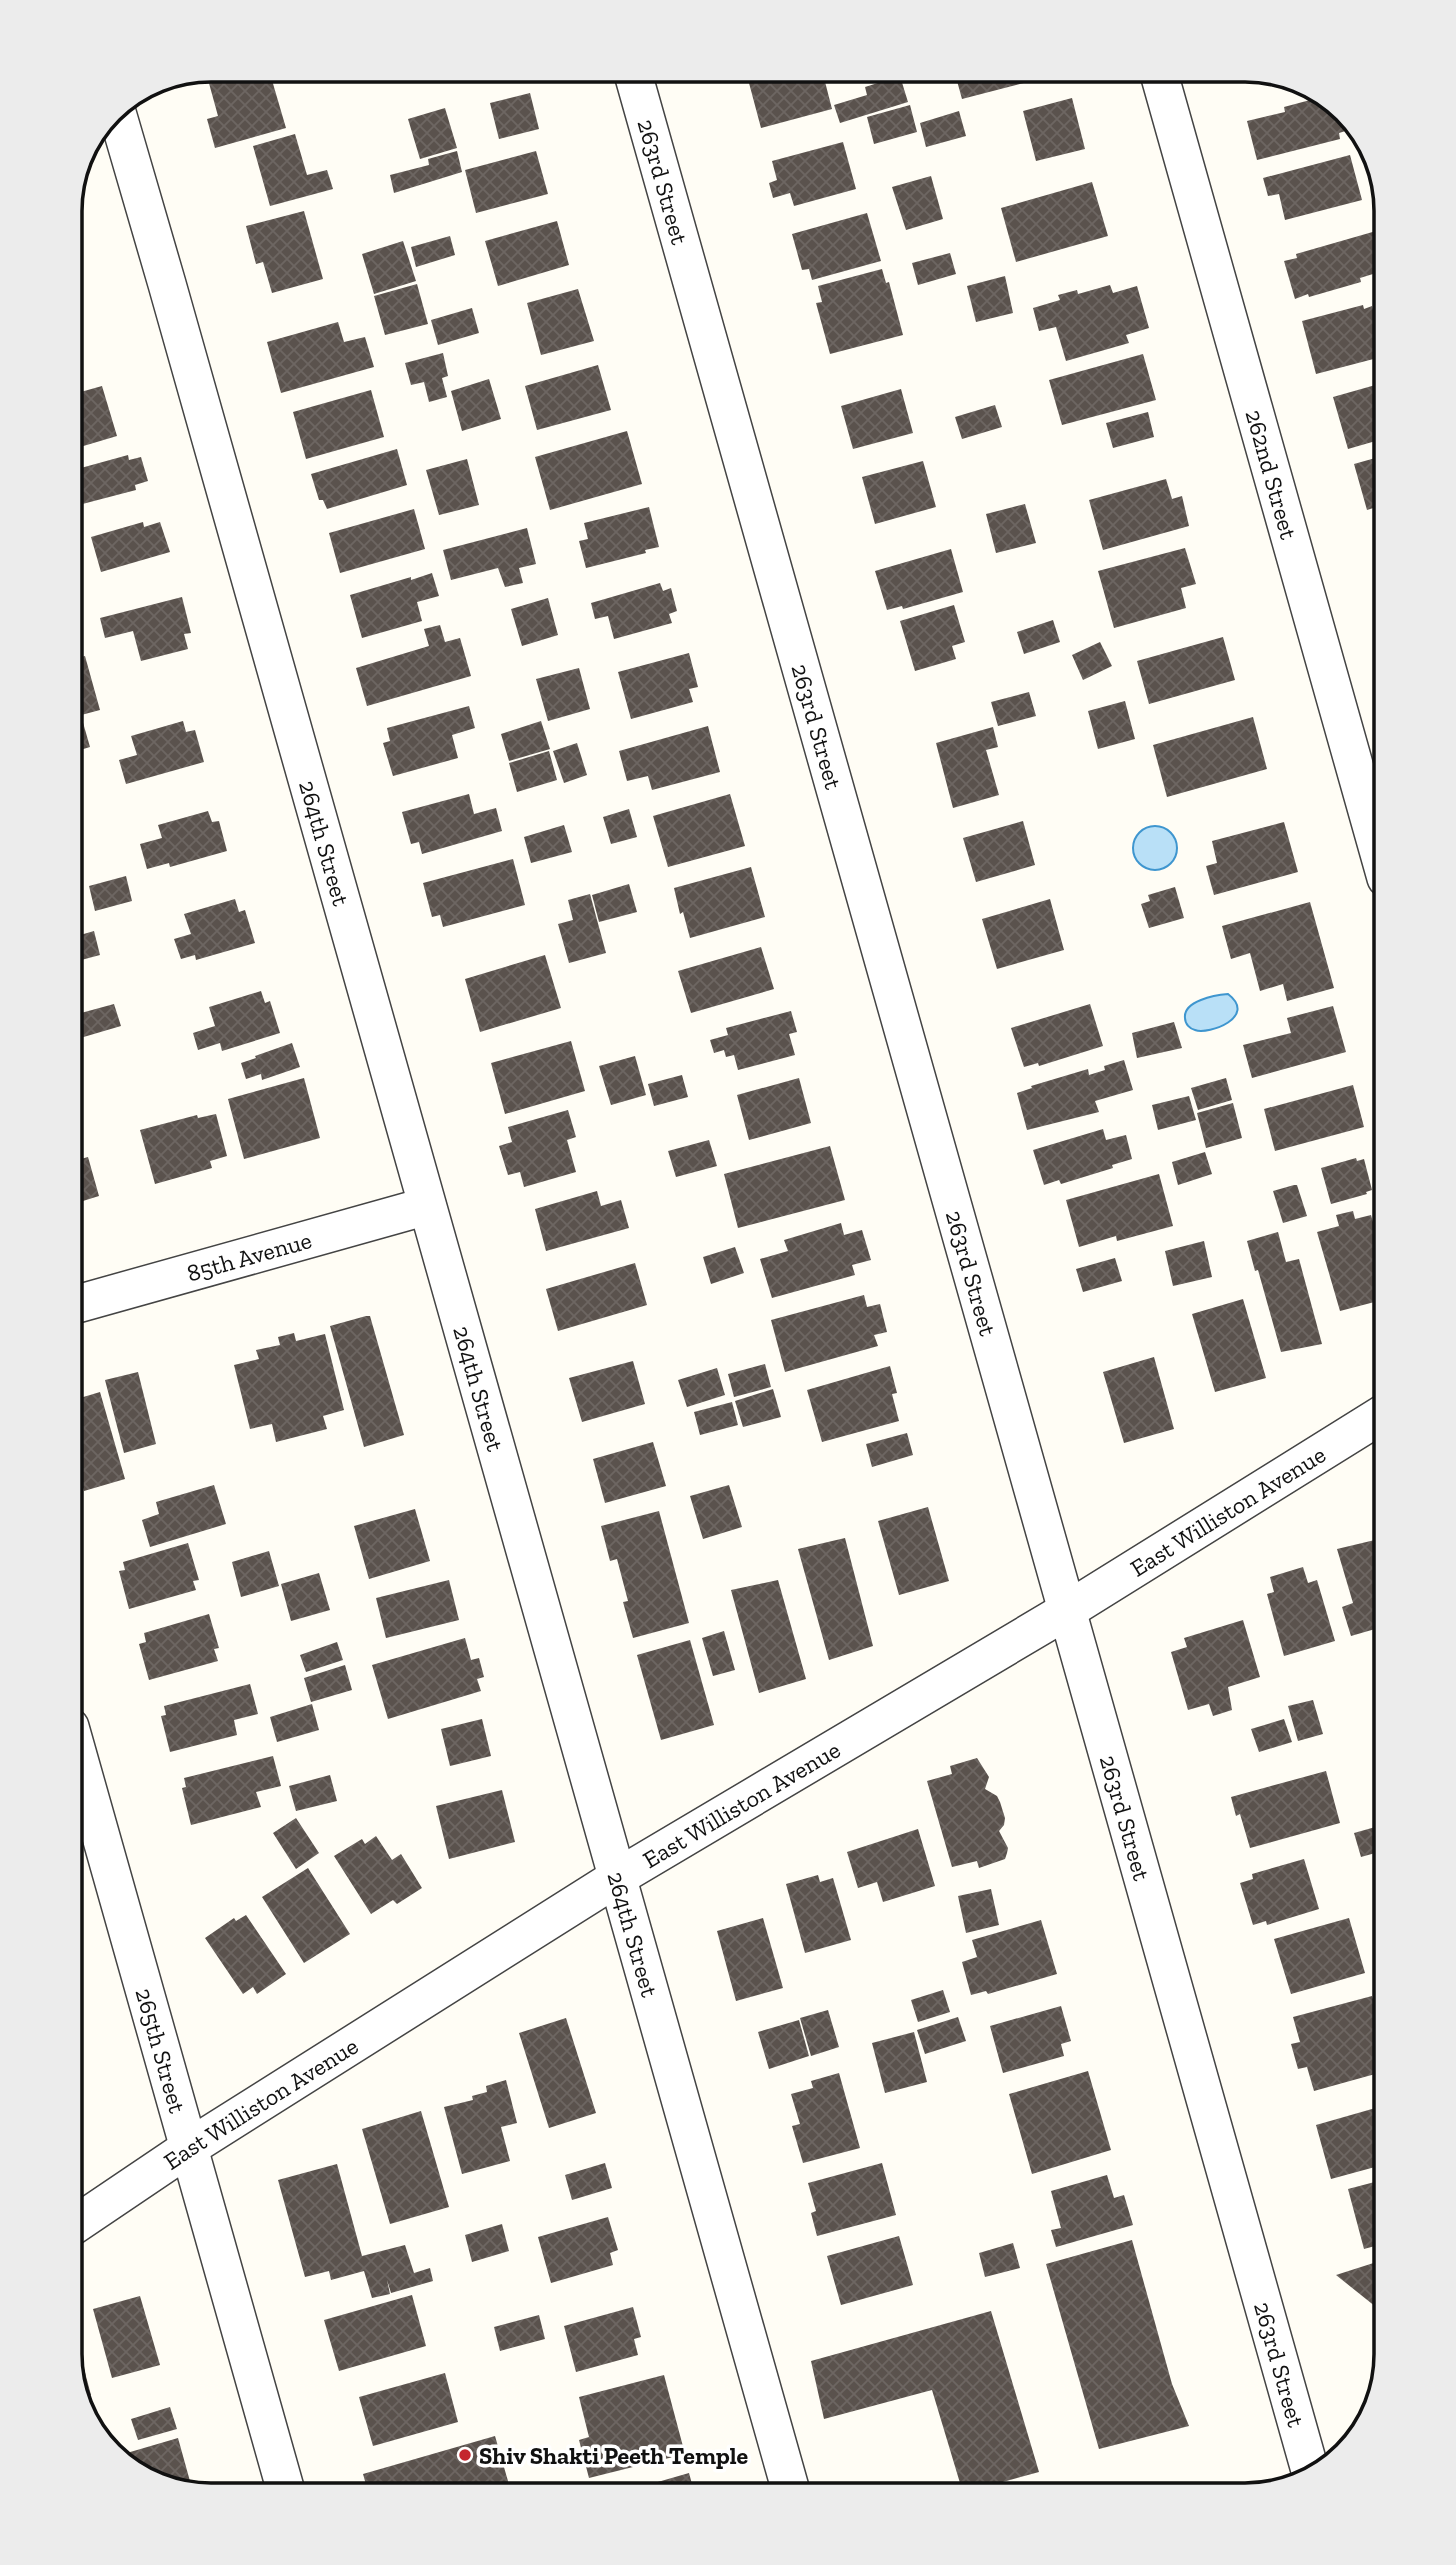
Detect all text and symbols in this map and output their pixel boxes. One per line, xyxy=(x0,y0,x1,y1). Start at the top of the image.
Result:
street label: 263rd Street xyxy=(632,116,695,248)
street label: 262nd Street xyxy=(1240,406,1304,542)
street label: 263rd Street xyxy=(786,660,849,792)
street label: 264th Street xyxy=(293,777,356,909)
street label: 263rd Street xyxy=(940,1207,1003,1339)
street label: 85th Avenue xyxy=(184,1225,315,1287)
street label: 264th Street xyxy=(448,1322,511,1454)
street label: East Williston Avenue xyxy=(1125,1439,1330,1582)
street label: East Williston Avenue xyxy=(637,1734,845,1874)
street label: 263rd Street xyxy=(1094,1752,1157,1884)
street label: 264th Street xyxy=(602,1868,665,2000)
street label: 265th Street xyxy=(130,1985,193,2116)
street label: East Williston Avenue xyxy=(158,2030,363,2175)
street label: 263rd Street xyxy=(1249,2298,1311,2430)
place label: Shiv Shakti Peeth Temple xyxy=(479,2441,748,2470)
marker: Shiv Shakti Peeth Temple xyxy=(457,2447,473,2463)

